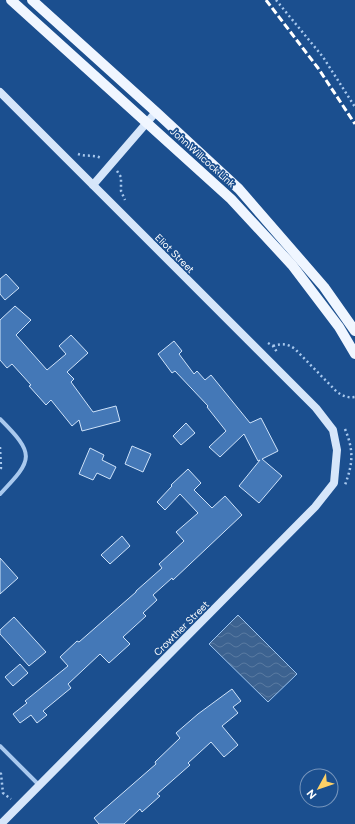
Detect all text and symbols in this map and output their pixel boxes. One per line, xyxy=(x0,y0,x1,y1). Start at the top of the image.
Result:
street label: John Willcock Link xyxy=(168,125,238,190)
street label: Eliot Street xyxy=(152,231,197,276)
street label: Crowther Street xyxy=(151,598,212,659)
north arrow xyxy=(299,768,339,808)
text: N xyxy=(304,787,319,802)

